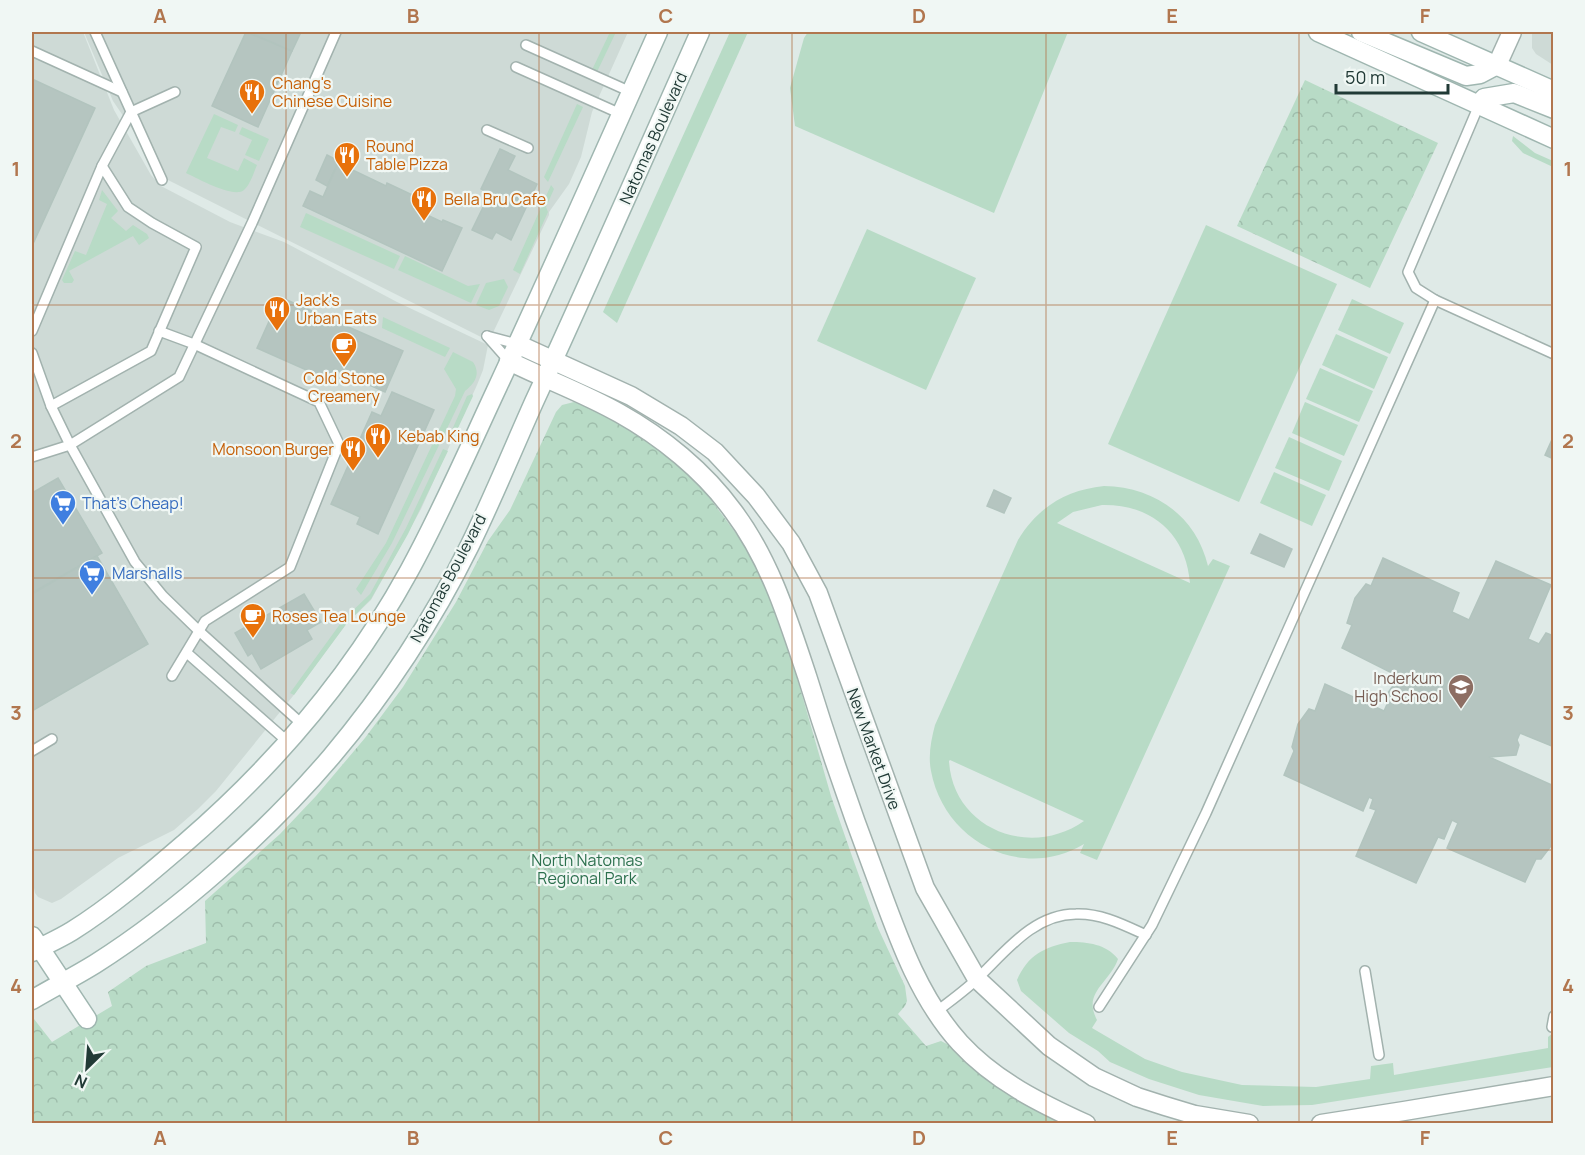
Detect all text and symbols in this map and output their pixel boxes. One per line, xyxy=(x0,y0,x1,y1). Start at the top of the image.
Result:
text: A xyxy=(153,2,167,29)
text: B xyxy=(407,2,420,29)
text: C xyxy=(659,2,673,29)
text: D xyxy=(912,2,926,29)
text: E xyxy=(1166,2,1178,29)
text: F xyxy=(1420,2,1431,29)
scale bar xyxy=(1336,57,1448,95)
text: 50 m xyxy=(1345,65,1385,89)
street label: Natomas Boulevard xyxy=(614,68,692,208)
place label: Chang's Chinese Cuisine xyxy=(272,72,392,112)
restaurant icon: Chang's Chinese Cuisine xyxy=(237,77,267,115)
place label: Round Table Pizza xyxy=(366,135,448,175)
restaurant icon: Round Table Pizza xyxy=(332,140,362,178)
text: 1 xyxy=(12,155,20,182)
text: 1 xyxy=(1564,155,1572,182)
restaurant icon: Bella Bru Cafe xyxy=(409,184,439,222)
place label: Bella Bru Cafe xyxy=(444,188,546,210)
place label: Jack's Urban Eats xyxy=(296,289,377,329)
restaurant icon: Jack's Urban Eats xyxy=(262,294,292,332)
cafe icon: Cold Stone Creamery xyxy=(329,330,359,368)
place label: Cold Stone Creamery xyxy=(303,367,385,407)
restaurant icon: Kebab King xyxy=(363,421,393,459)
place label: Kebab King xyxy=(398,425,479,447)
text: 2 xyxy=(10,427,22,454)
text: 2 xyxy=(1562,427,1574,454)
restaurant icon: Monsoon Burger xyxy=(338,434,368,472)
place label: Monsoon Burger xyxy=(212,438,334,460)
supermarket icon: That’s Cheap! xyxy=(48,488,78,526)
place label: That’s Cheap! xyxy=(82,492,184,514)
street label: Natomas Boulevard xyxy=(405,510,491,646)
supermarket icon: Marshalls xyxy=(77,558,107,596)
place label: Marshalls xyxy=(112,562,182,584)
cafe icon: Roses Tea Lounge xyxy=(238,601,268,639)
place label: Roses Tea Lounge xyxy=(272,605,406,627)
place label: Inderkum High School xyxy=(1354,667,1442,707)
school or university icon: Inderkum High School xyxy=(1446,672,1476,710)
street label: New Market Drive xyxy=(842,685,906,813)
text: 3 xyxy=(10,699,22,726)
text: 3 xyxy=(1562,699,1574,726)
park label: North Natomas Regional Park xyxy=(531,849,643,889)
text: 4 xyxy=(10,972,22,999)
text: 4 xyxy=(1562,972,1574,999)
north arrow xyxy=(57,1038,117,1098)
text: N xyxy=(71,1069,91,1094)
text: A xyxy=(153,1124,167,1151)
text: B xyxy=(407,1124,420,1151)
text: C xyxy=(659,1124,673,1151)
text: D xyxy=(912,1124,926,1151)
text: E xyxy=(1166,1124,1178,1151)
text: F xyxy=(1420,1124,1431,1151)

